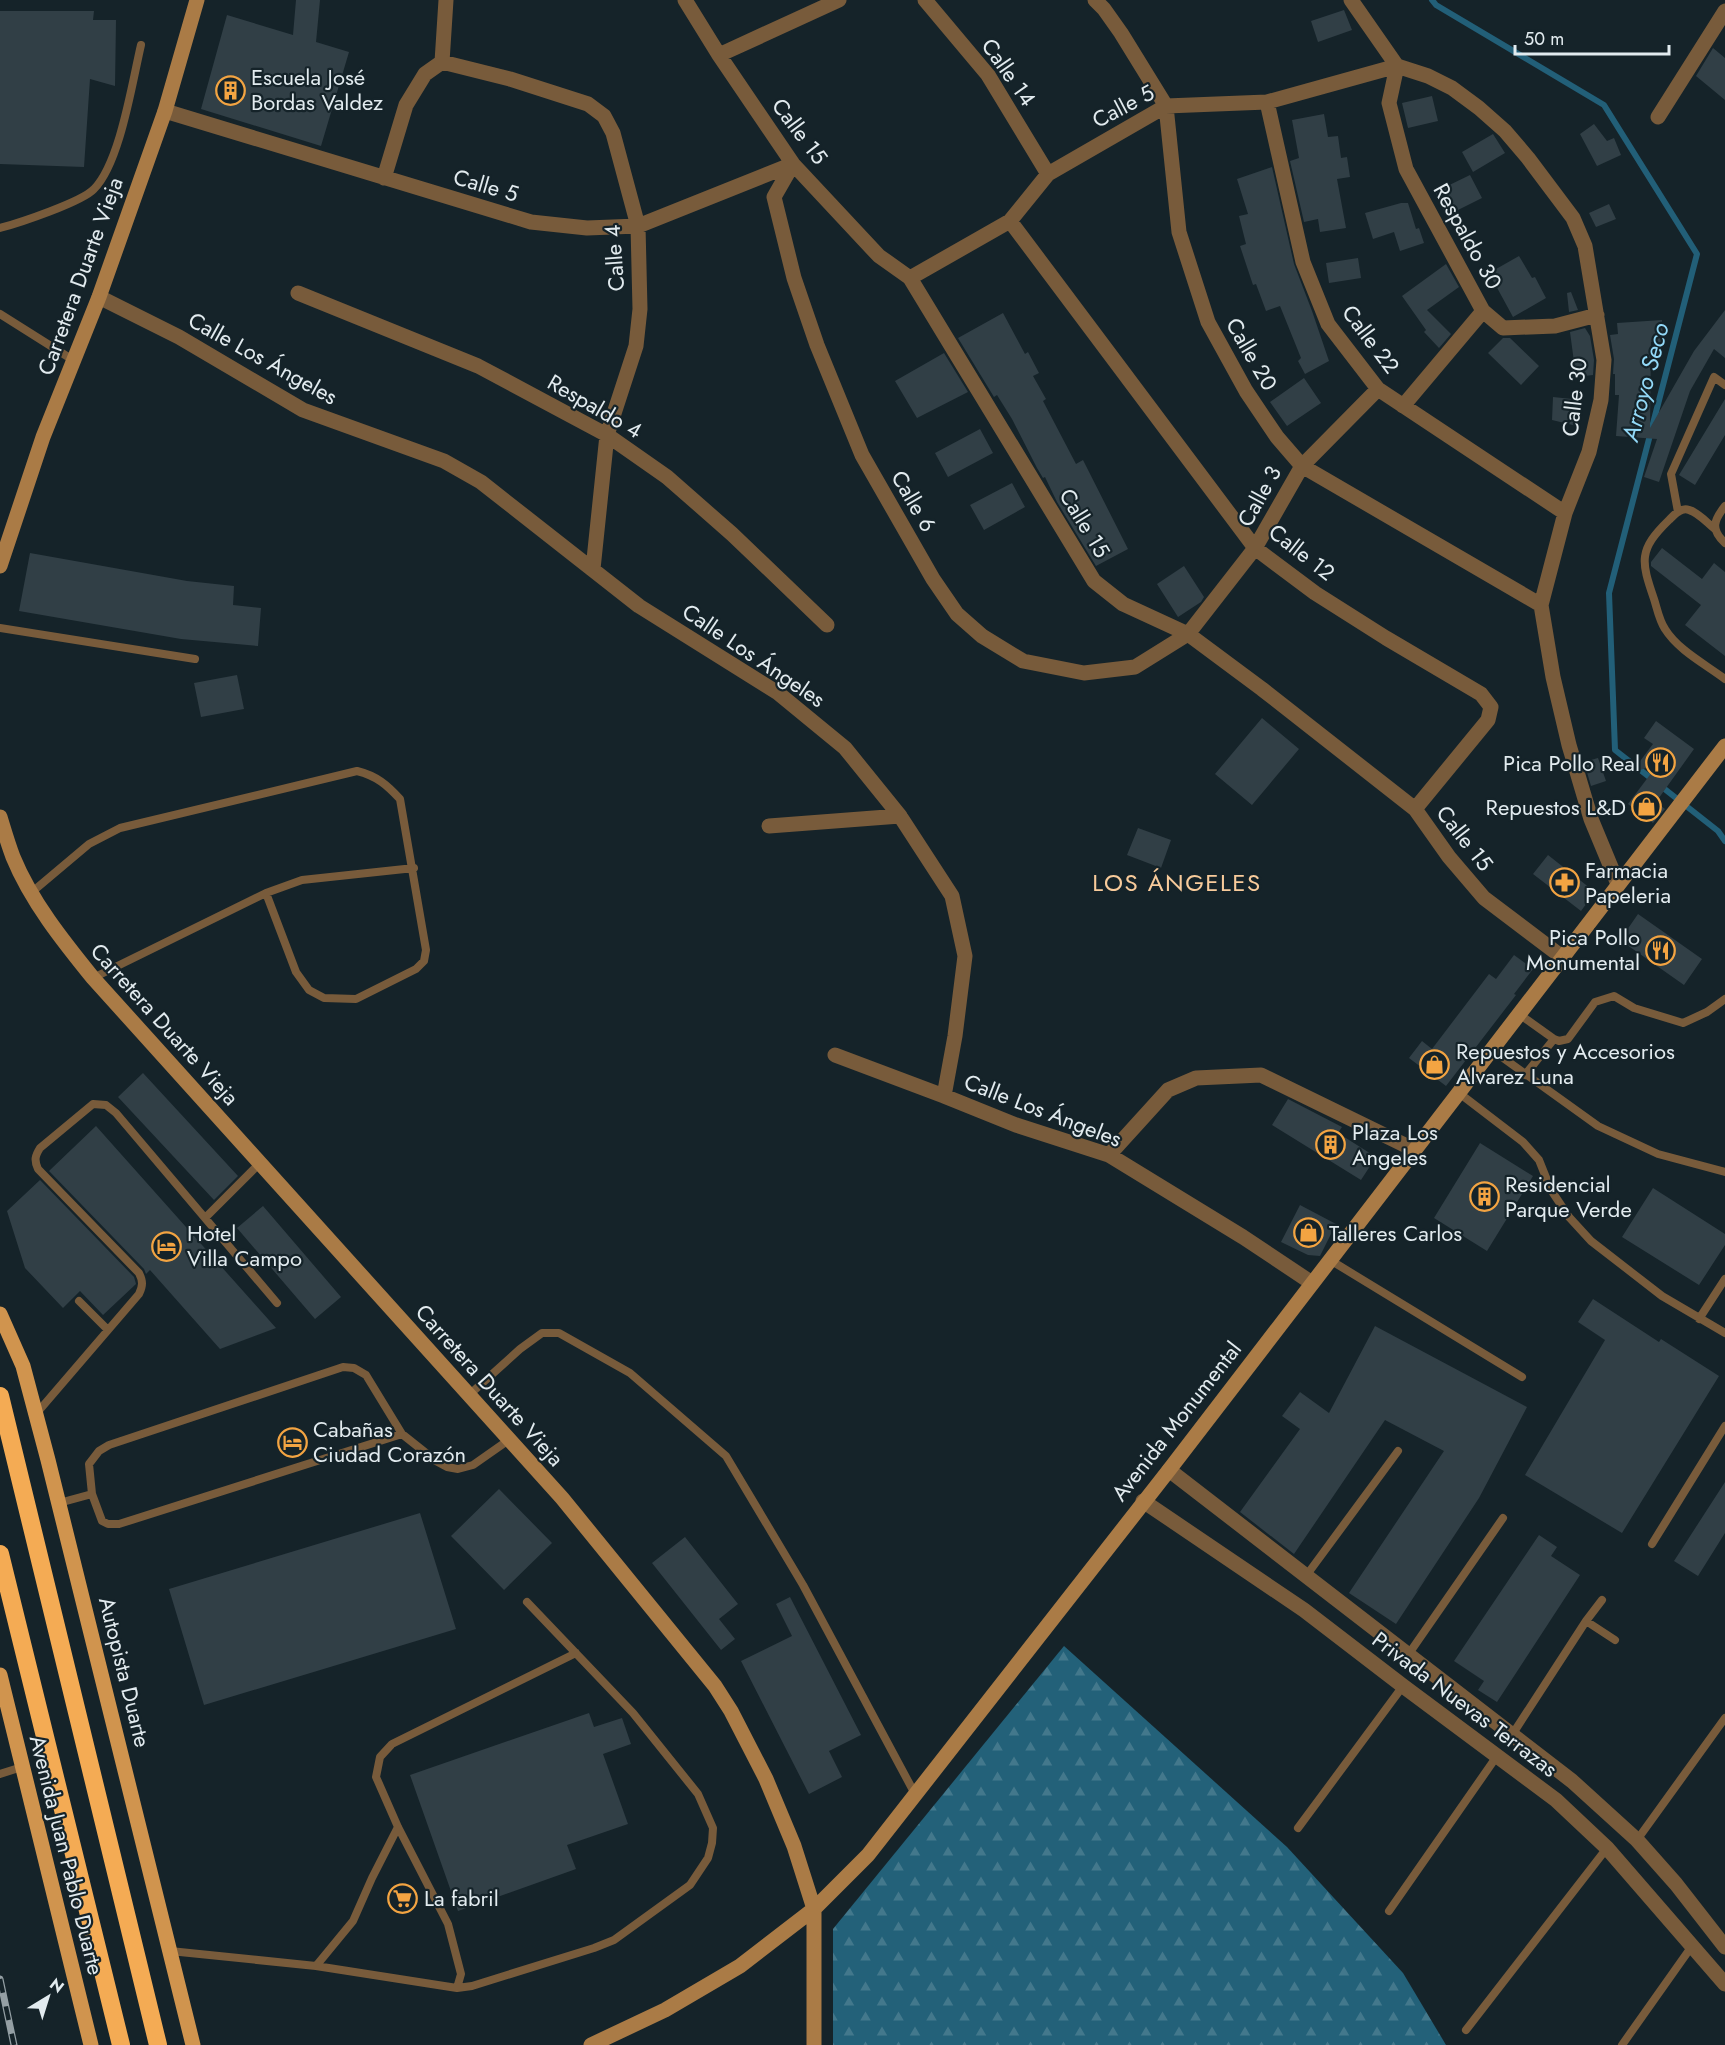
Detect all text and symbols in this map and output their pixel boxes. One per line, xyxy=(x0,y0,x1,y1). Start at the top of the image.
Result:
scale bar xyxy=(1515,18,1670,56)
text: 50 m xyxy=(1524,26,1564,52)
street label: Calle 14 xyxy=(974,32,1044,113)
place label: Escuela José Bordas Valdez xyxy=(251,61,383,118)
building icon: Escuela José Bordas Valdez xyxy=(214,74,246,106)
street label: Calle 5 xyxy=(1086,76,1160,136)
street label: Calle 15 xyxy=(764,91,836,171)
street label: Calle 5 xyxy=(450,161,522,209)
street label: Carretera Duarte Vieja xyxy=(29,173,131,379)
street label: Respaldo 30 xyxy=(1426,177,1510,295)
street label: Calle 4 xyxy=(596,224,632,292)
street label: Calle 22 xyxy=(1335,298,1407,380)
street label: Calle Los Ángeles xyxy=(183,304,344,412)
street label: Calle 20 xyxy=(1218,312,1286,396)
water label: Arroyo Seco xyxy=(1612,318,1678,446)
street label: Calle 30 xyxy=(1553,356,1595,438)
street label: Respaldo 4 xyxy=(542,366,648,446)
street label: Calle 3 xyxy=(1229,460,1289,532)
street label: Calle 6 xyxy=(884,464,944,538)
street label: Calle 15 xyxy=(1052,482,1118,564)
street label: Calle 12 xyxy=(1262,516,1342,588)
street label: Calle Los Ángeles xyxy=(676,595,832,715)
place label: Pica Pollo Real xyxy=(1503,747,1640,779)
restaurant icon: Pica Pollo Real xyxy=(1645,747,1677,779)
place label: Repuestos L&D xyxy=(1486,791,1626,823)
shop icon: Repuestos L&D xyxy=(1631,791,1663,823)
street label: Calle 15 xyxy=(1429,798,1501,878)
place label: Farmacia Papeleria xyxy=(1585,854,1671,911)
district label: LOS ÁNGELES xyxy=(1092,865,1262,900)
pharmacy icon: Farmacia Papeleria xyxy=(1548,867,1580,899)
place label: Pica Pollo Monumental xyxy=(1526,921,1640,978)
restaurant icon: Pica Pollo Monumental xyxy=(1645,934,1677,966)
street label: Carretera Duarte Vieja xyxy=(83,936,247,1112)
place label: Repuestos y Accesorios Alvarez Luna xyxy=(1456,1035,1675,1092)
shop icon: Repuestos y Accesorios Alvarez Luna xyxy=(1419,1048,1451,1080)
street label: Calle Los Ángeles xyxy=(960,1065,1126,1155)
place label: Plaza Los Angeles xyxy=(1352,1116,1438,1173)
building icon: Plaza Los Angeles xyxy=(1315,1129,1347,1161)
place label: Residencial Parque Verde xyxy=(1505,1168,1632,1225)
building icon: Residencial Parque Verde xyxy=(1468,1181,1500,1213)
place label: Hotel Villa Campo xyxy=(187,1217,302,1274)
shop icon: Talleres Carlos xyxy=(1292,1217,1324,1249)
place label: Talleres Carlos xyxy=(1329,1217,1462,1249)
hotel icon: Hotel Villa Campo xyxy=(150,1230,182,1262)
street label: Carretera Duarte Vieja xyxy=(408,1297,572,1473)
street label: Avenida Monumental xyxy=(1103,1334,1249,1508)
place label: Cabañas Ciudad Corazón xyxy=(313,1413,466,1470)
hotel icon: Cabañas Ciudad Corazón xyxy=(276,1426,308,1458)
street label: Autopista Duarte xyxy=(91,1594,159,1750)
street label: Privada Nuevas Terrazas xyxy=(1366,1624,1565,1785)
street label: Avenida Juan Pablo Duarte xyxy=(22,1732,112,1978)
supermarket icon: La fabril xyxy=(387,1882,419,1914)
place label: La fabril xyxy=(424,1882,499,1914)
north arrow xyxy=(18,1967,78,2027)
text: N xyxy=(45,1973,69,1999)

